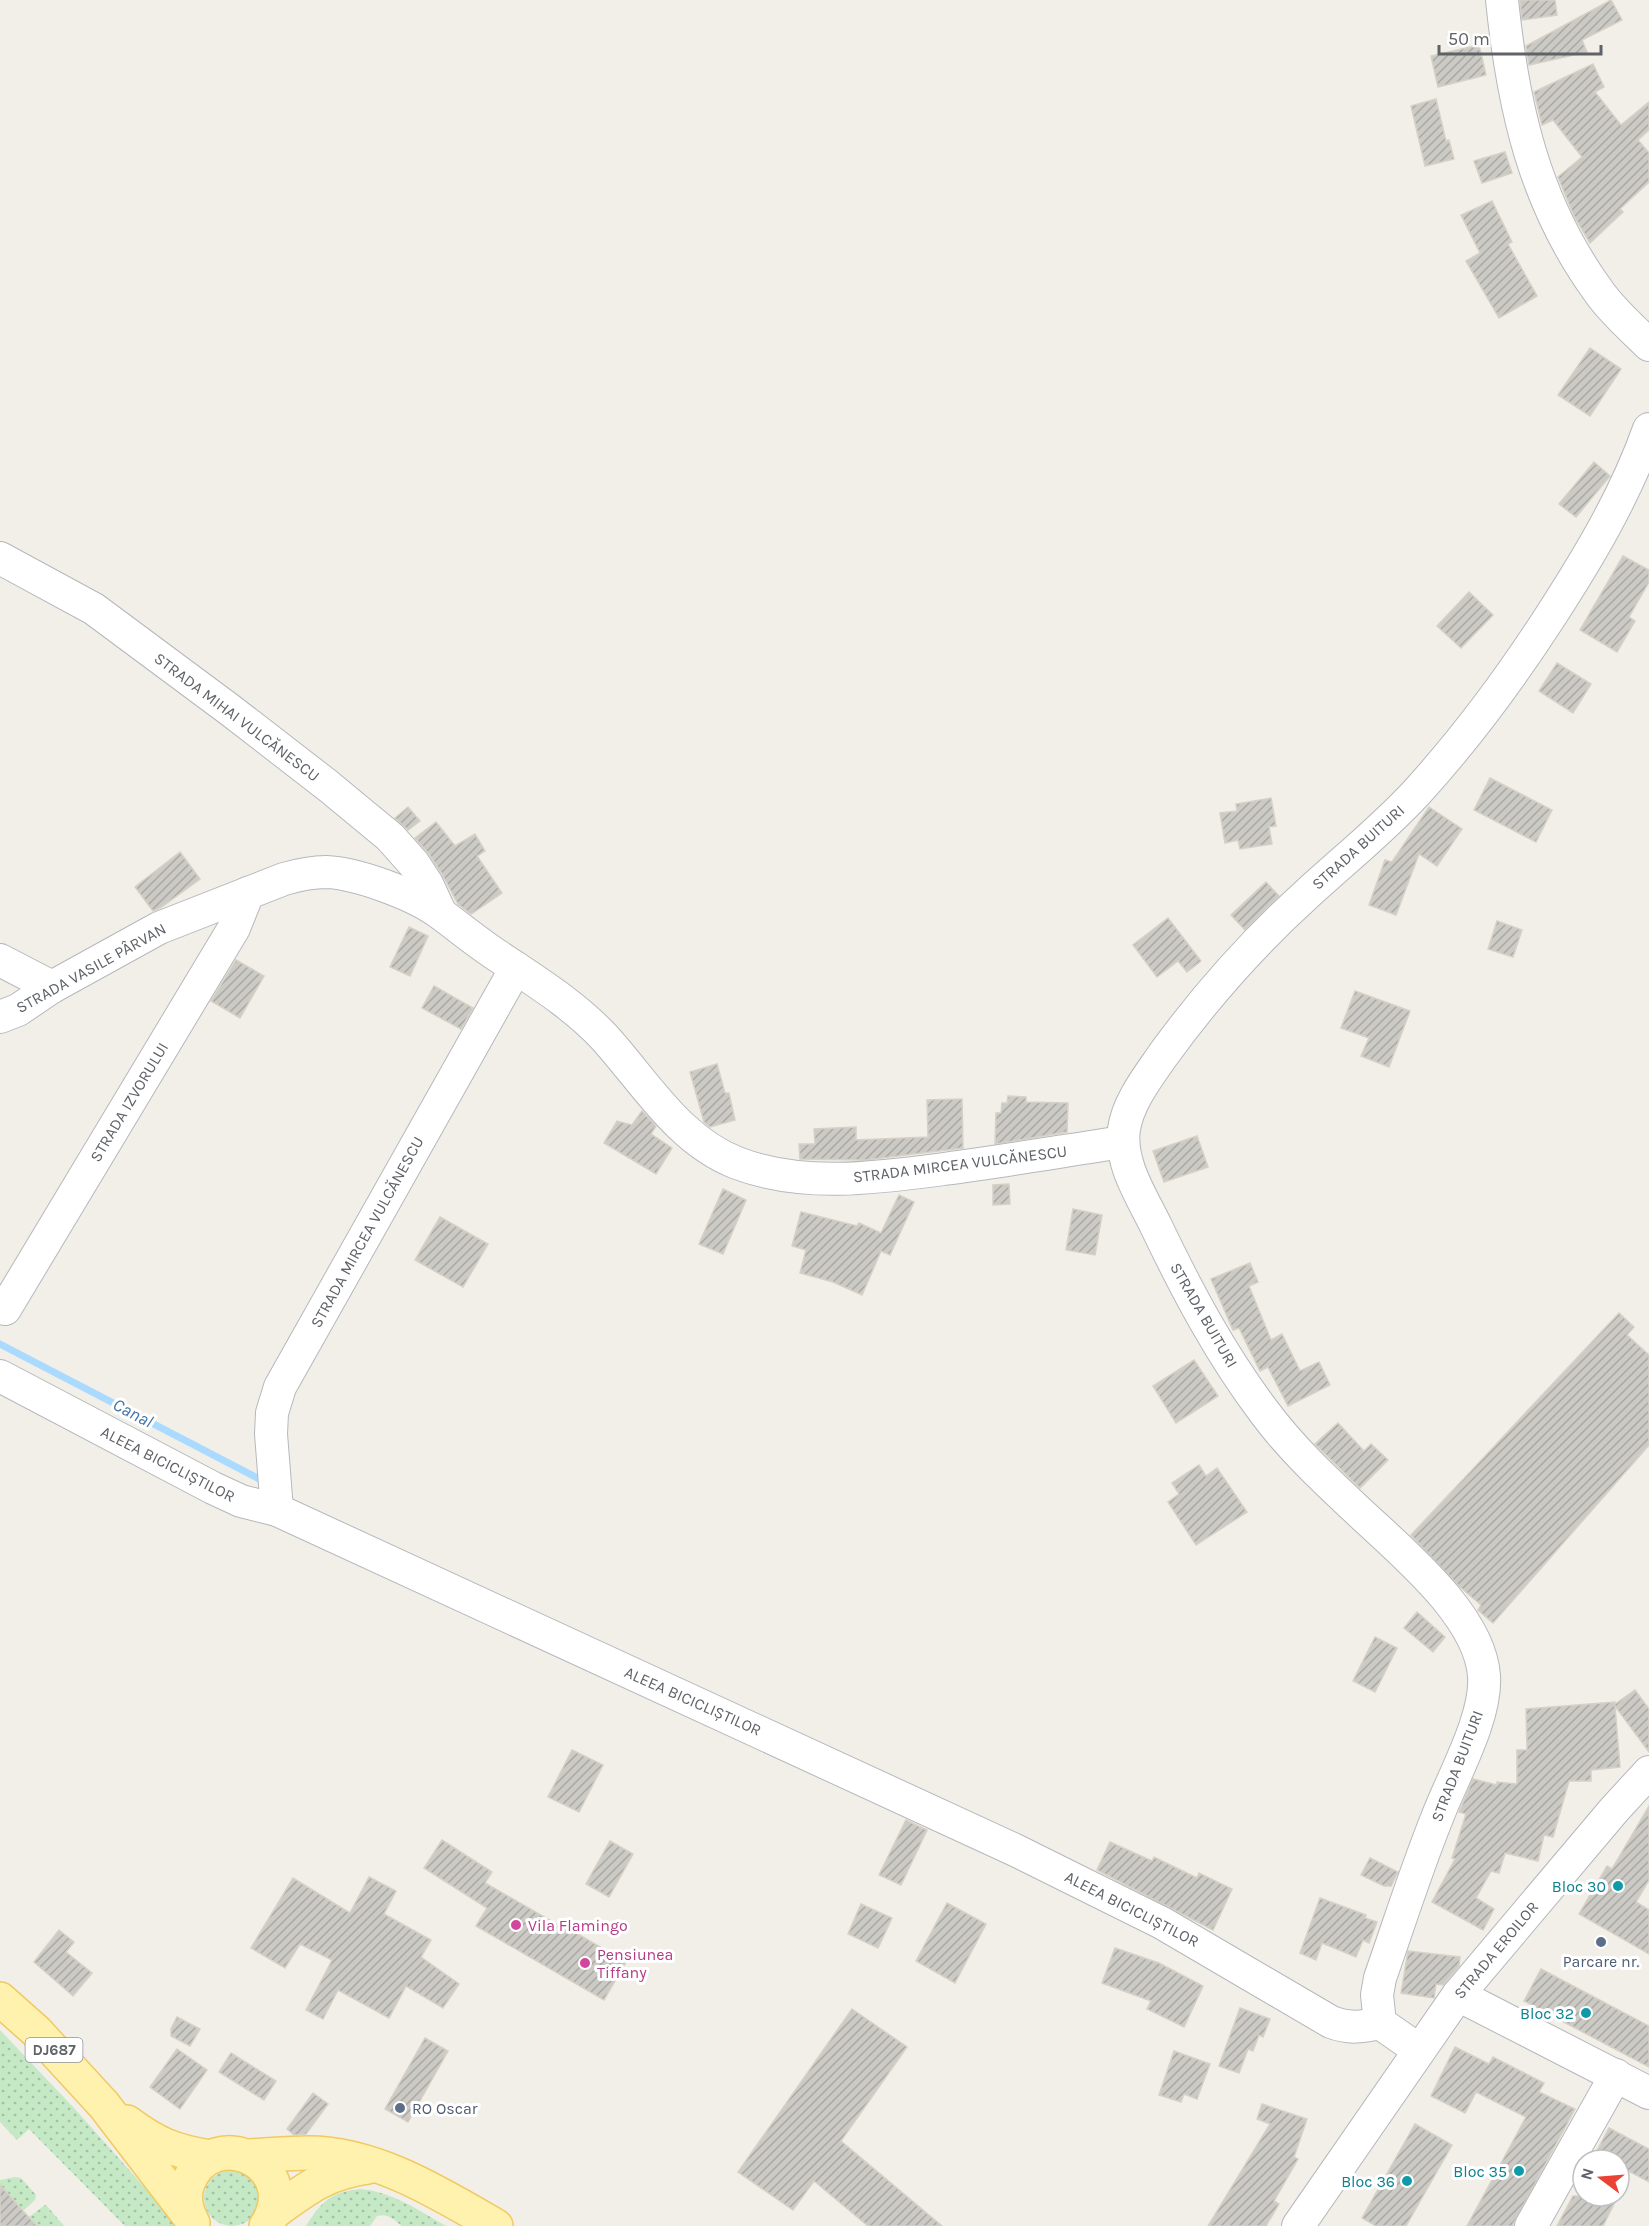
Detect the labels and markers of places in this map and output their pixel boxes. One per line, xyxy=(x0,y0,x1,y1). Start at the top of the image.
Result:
place label: Bloc 30 xyxy=(1552,1877,1606,1896)
marker: Bloc 30 xyxy=(1611,1879,1625,1893)
place label: Vila Flamingo xyxy=(528,1916,628,1935)
marker: Vila Flamingo xyxy=(509,1918,523,1932)
marker: Parcare nr. xyxy=(1594,1935,1608,1949)
place label: Pensiunea Tiffany xyxy=(597,1945,673,1982)
place label: Parcare nr. xyxy=(1563,1952,1639,1971)
marker: Pensiunea Tiffany xyxy=(578,1956,592,1970)
place label: Bloc 32 xyxy=(1520,2004,1574,2023)
marker: Bloc 32 xyxy=(1579,2006,1593,2020)
place label: RO Oscar xyxy=(412,2099,478,2118)
marker: RO Oscar xyxy=(393,2101,407,2115)
place label: Bloc 35 xyxy=(1453,2162,1507,2181)
marker: Bloc 35 xyxy=(1512,2164,1526,2178)
place label: Bloc 36 xyxy=(1341,2172,1395,2191)
marker: Bloc 36 xyxy=(1400,2174,1414,2188)

